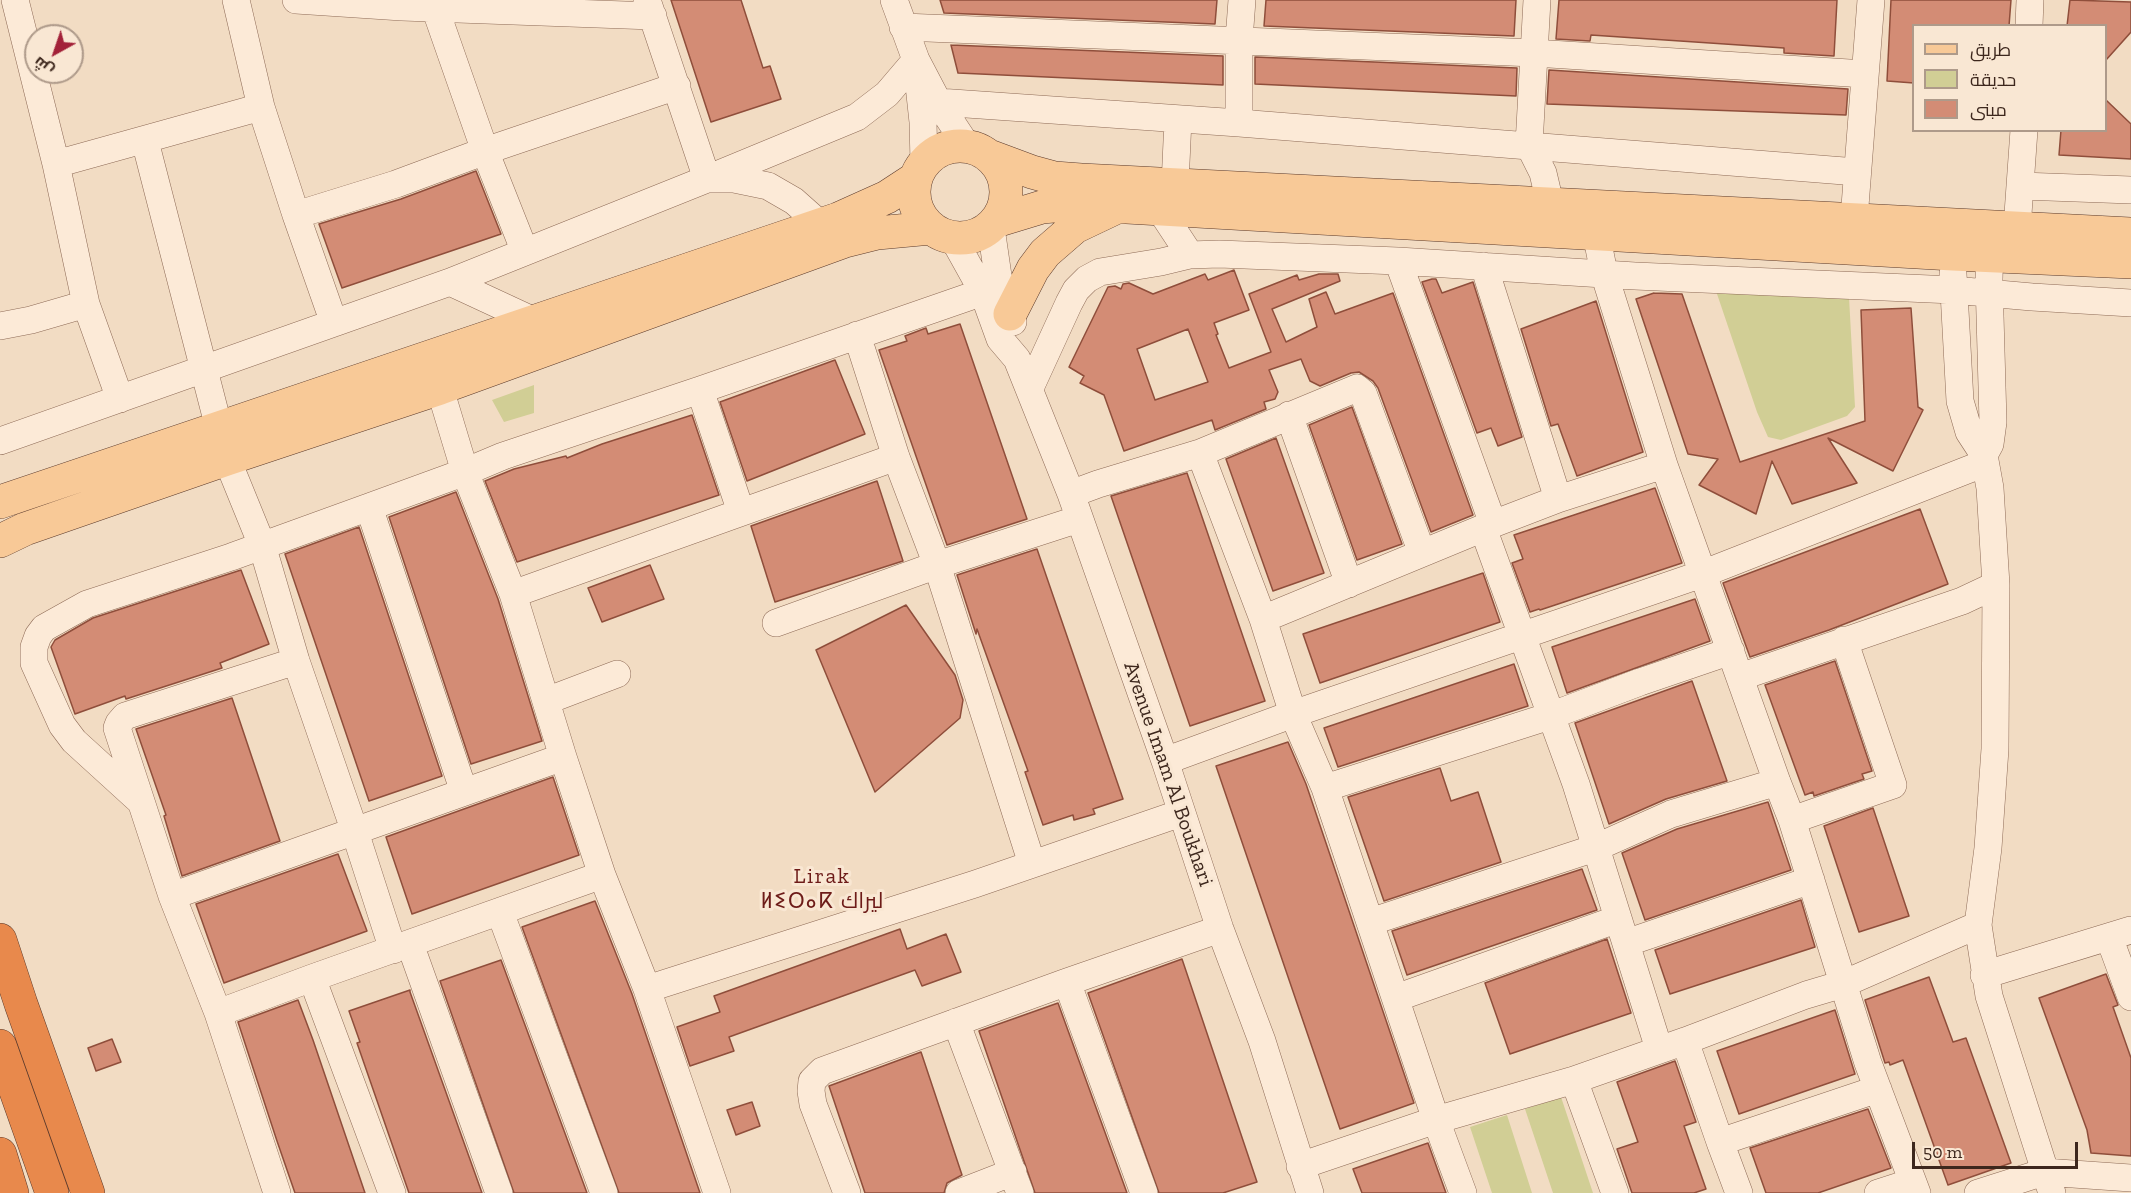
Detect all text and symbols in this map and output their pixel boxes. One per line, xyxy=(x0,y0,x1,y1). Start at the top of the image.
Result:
north arrow xyxy=(24,24,84,84)
legend xyxy=(1912,24,2107,132)
text: طريق xyxy=(1970,39,2011,61)
text: ش xyxy=(29,53,57,81)
text: حديقة xyxy=(1970,69,2016,91)
text: مبنى xyxy=(1970,99,2007,121)
street label: Avenue Imam Al Boukhari xyxy=(1118,658,1218,890)
district label: Lirak ⵍⵉⵔⴰⴽ ليراك xyxy=(765,864,879,915)
scale bar xyxy=(1915,1130,2082,1168)
text: 50 m xyxy=(1923,1141,1962,1163)

